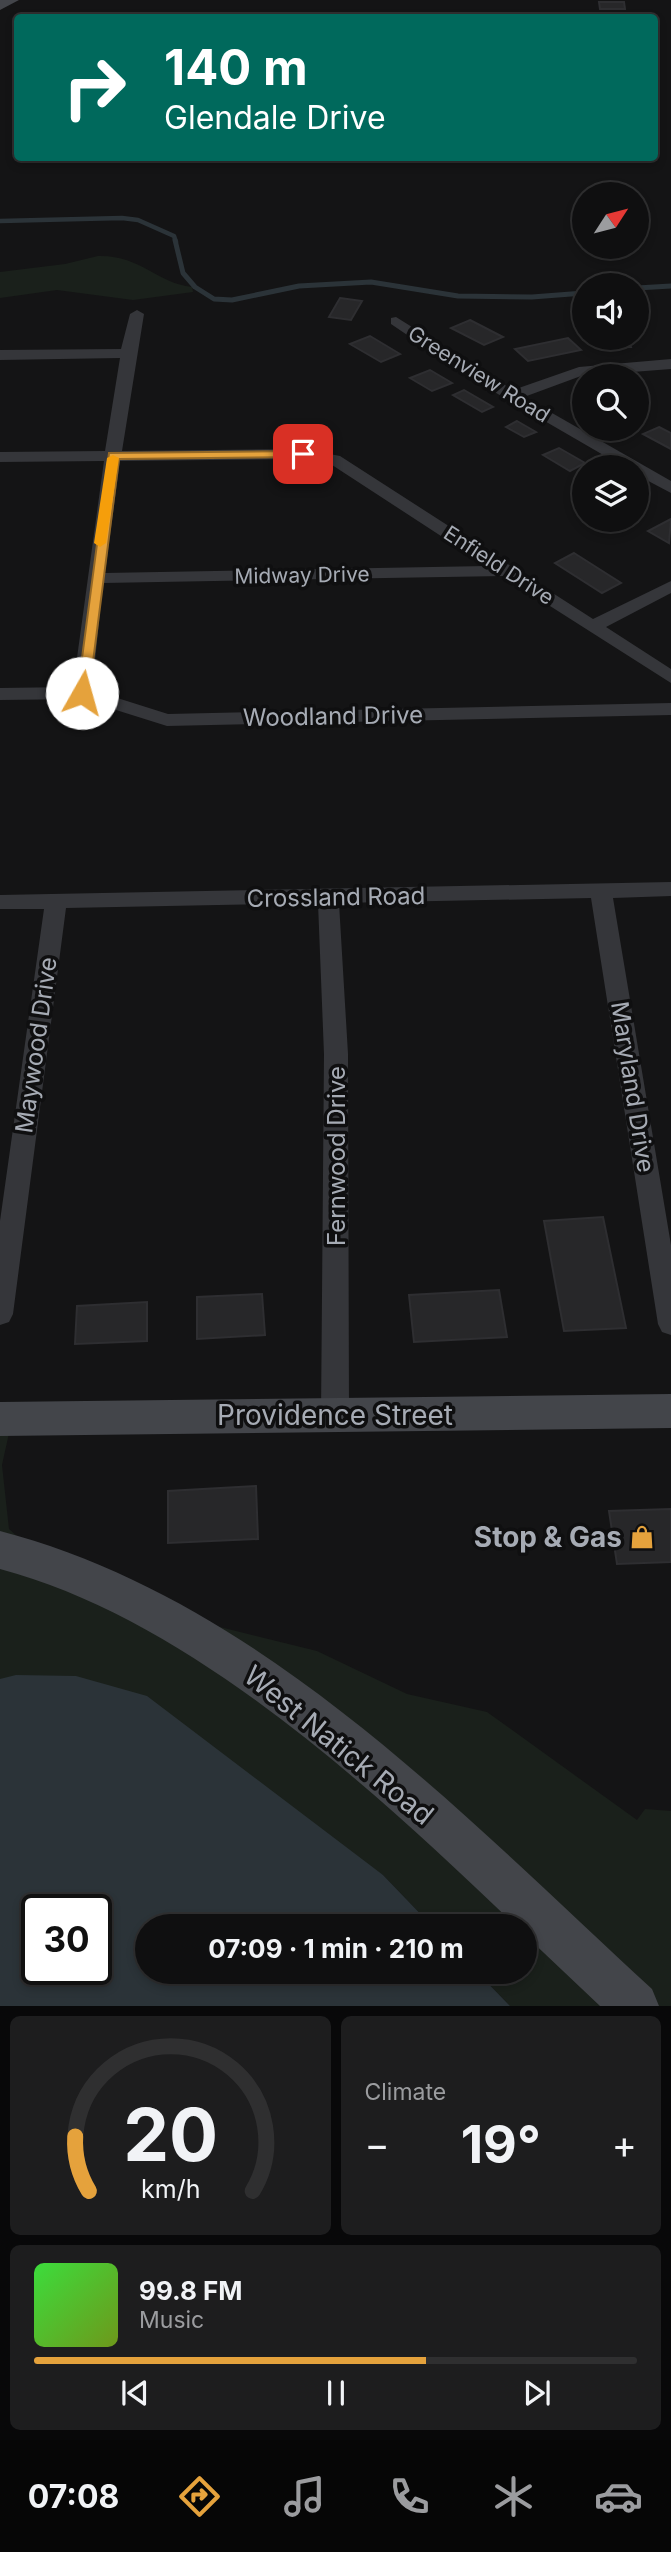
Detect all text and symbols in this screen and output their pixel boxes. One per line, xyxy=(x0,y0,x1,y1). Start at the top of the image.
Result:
text: 140 m xyxy=(164,38,308,97)
icon: right xyxy=(49,42,140,133)
text: Glendale Drive xyxy=(164,98,386,137)
north arrow xyxy=(572,182,649,259)
map controls xyxy=(572,182,649,532)
button: sound xyxy=(572,273,649,350)
street label: Greenview Road xyxy=(404,320,554,428)
button: search xyxy=(572,364,649,441)
pin xyxy=(273,424,333,484)
icon: arrive xyxy=(284,435,322,473)
button: layers xyxy=(572,455,649,532)
street label: Enfield Drive xyxy=(439,520,559,610)
street label: Midway Drive xyxy=(234,561,370,589)
position arrow xyxy=(45,656,119,730)
street label: Woodland Drive xyxy=(243,700,423,732)
street label: Crossland Road xyxy=(246,881,426,913)
street label: Maywood Drive xyxy=(9,955,63,1135)
street label: Maryland Drive xyxy=(605,999,661,1175)
street label: Fernwood Drive xyxy=(322,1066,351,1246)
street label: Providence Street xyxy=(217,1398,453,1432)
place label: Stop & Gas xyxy=(474,1520,622,1554)
shop icon: Stop & Gas xyxy=(628,1523,656,1551)
street label: West Natick Road xyxy=(237,1658,441,1832)
speed limit sign: 30 xyxy=(21,1894,112,1985)
text: 07:09 · 1 min · 210 m xyxy=(208,1933,464,1964)
text: Climate xyxy=(365,2078,446,2106)
text: 20 xyxy=(123,2091,218,2180)
text: 19° xyxy=(461,2113,541,2176)
text: − xyxy=(365,2121,390,2167)
text: + xyxy=(612,2121,637,2167)
text: km/h xyxy=(141,2174,200,2204)
text: 99.8 FM xyxy=(139,2275,243,2306)
text: Music xyxy=(139,2306,204,2334)
icon: previous xyxy=(116,2374,154,2412)
icon: pause xyxy=(317,2374,355,2412)
icon: next xyxy=(518,2374,556,2412)
icon: directions xyxy=(175,2472,224,2521)
icon: music xyxy=(280,2472,329,2521)
icon: phone xyxy=(385,2472,434,2521)
icon: climate xyxy=(489,2472,538,2521)
icon: car xyxy=(594,2472,643,2521)
text: 07:08 xyxy=(28,2477,119,2516)

